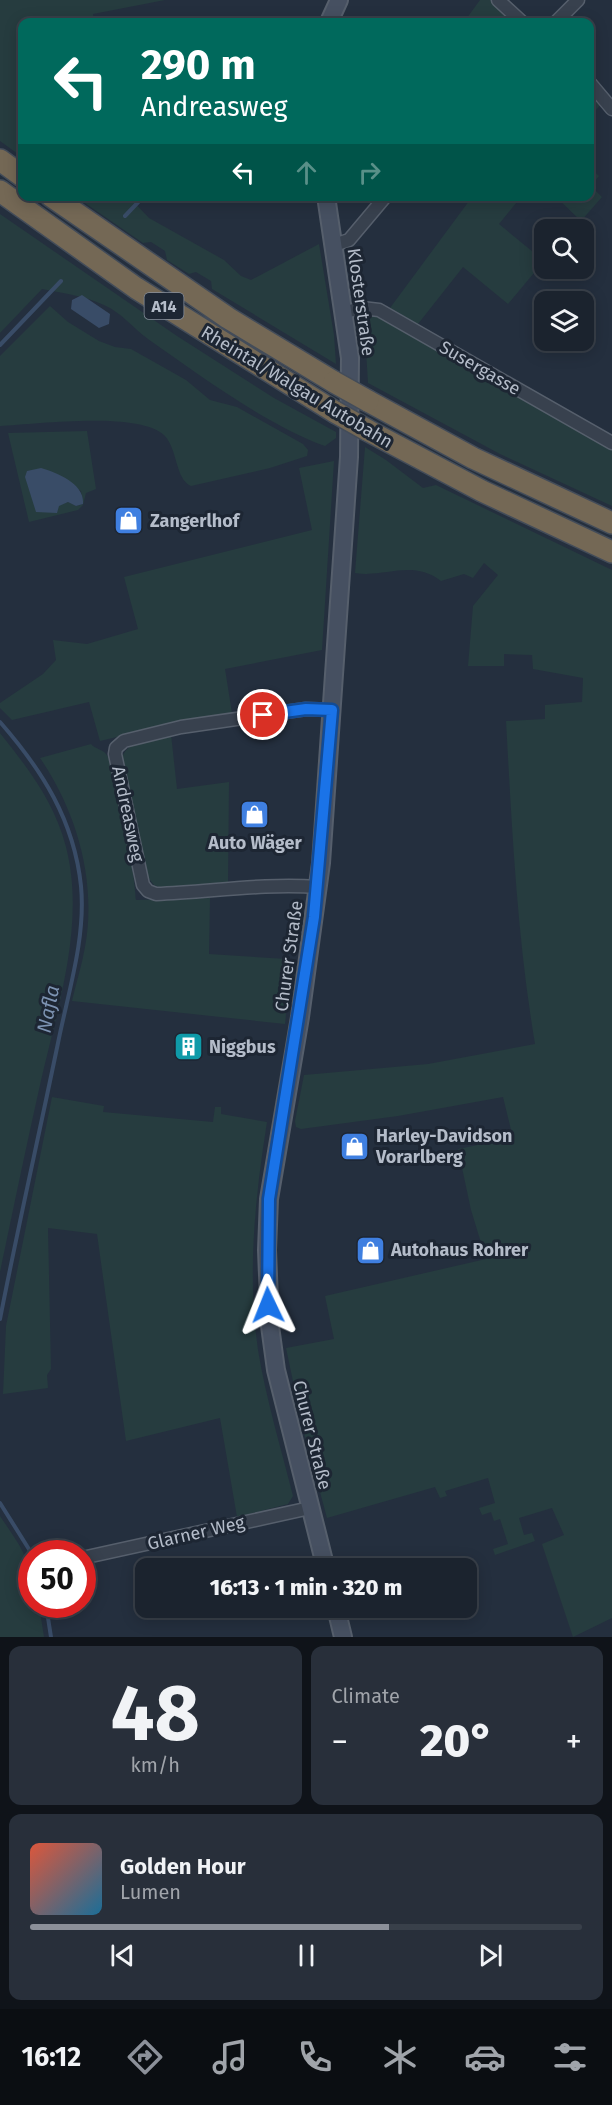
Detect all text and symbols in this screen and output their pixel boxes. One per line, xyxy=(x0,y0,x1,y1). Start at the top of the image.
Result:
text: 290 m xyxy=(141,40,256,90)
icon: left xyxy=(42,42,120,120)
text: Andreasweg xyxy=(141,91,287,123)
icon: left xyxy=(227,156,260,189)
icon: ahead xyxy=(290,156,323,189)
icon: right xyxy=(353,156,386,189)
map controls xyxy=(534,219,594,351)
button: search xyxy=(534,219,594,279)
street label: Klosterstraße xyxy=(343,247,379,357)
button: layers xyxy=(534,291,594,351)
road number: A14 xyxy=(144,293,184,319)
street label: Rheintal/Walgau Autobahn xyxy=(197,321,397,453)
street label: Susergasse xyxy=(435,336,525,400)
shop icon: Zangerlhof xyxy=(113,505,145,537)
place label: Zangerlhof xyxy=(150,510,241,532)
pin xyxy=(237,689,288,740)
icon: arrive xyxy=(246,698,279,731)
street label: Andreasweg xyxy=(107,764,149,865)
shop icon: Auto Wäger xyxy=(239,798,271,830)
place label: Auto Wäger xyxy=(207,832,302,854)
street label: Churer Straße xyxy=(270,899,308,1013)
water label: Nafla xyxy=(32,983,64,1035)
building icon: Niggbus xyxy=(172,1031,204,1063)
place label: Niggbus xyxy=(209,1036,276,1058)
place label: Harley-Davidson Vorarlberg xyxy=(375,1125,512,1168)
shop icon: Harley-Davidson Vorarlberg xyxy=(339,1130,371,1162)
shop icon: Autohaus Rohrer xyxy=(354,1234,386,1266)
place label: Autohaus Rohrer xyxy=(390,1239,529,1261)
position arrow xyxy=(236,1273,300,1337)
street label: Churer Straße xyxy=(288,1378,336,1492)
street label: Glarner Weg xyxy=(145,1511,247,1555)
speed limit sign: 50 xyxy=(18,1540,96,1618)
text: 16:13 · 1 min · 320 m xyxy=(210,1574,402,1601)
text: 48 xyxy=(111,1667,200,1761)
text: Climate xyxy=(332,1684,400,1708)
text: 20° xyxy=(420,1714,494,1768)
text: − xyxy=(332,1722,348,1762)
text: + xyxy=(566,1722,582,1762)
text: km/h xyxy=(131,1753,180,1777)
text: Golden Hour xyxy=(120,1853,246,1880)
text: Lumen xyxy=(120,1880,181,1904)
icon: previous xyxy=(106,1939,139,1972)
icon: pause xyxy=(290,1939,323,1972)
icon: next xyxy=(474,1939,507,1972)
icon: directions xyxy=(124,2036,166,2078)
icon: music xyxy=(209,2036,251,2078)
icon: phone xyxy=(294,2036,336,2078)
icon: climate xyxy=(379,2036,421,2078)
icon: car xyxy=(464,2036,506,2078)
icon: filters xyxy=(549,2036,591,2078)
text: 16:12 xyxy=(21,2041,81,2073)

